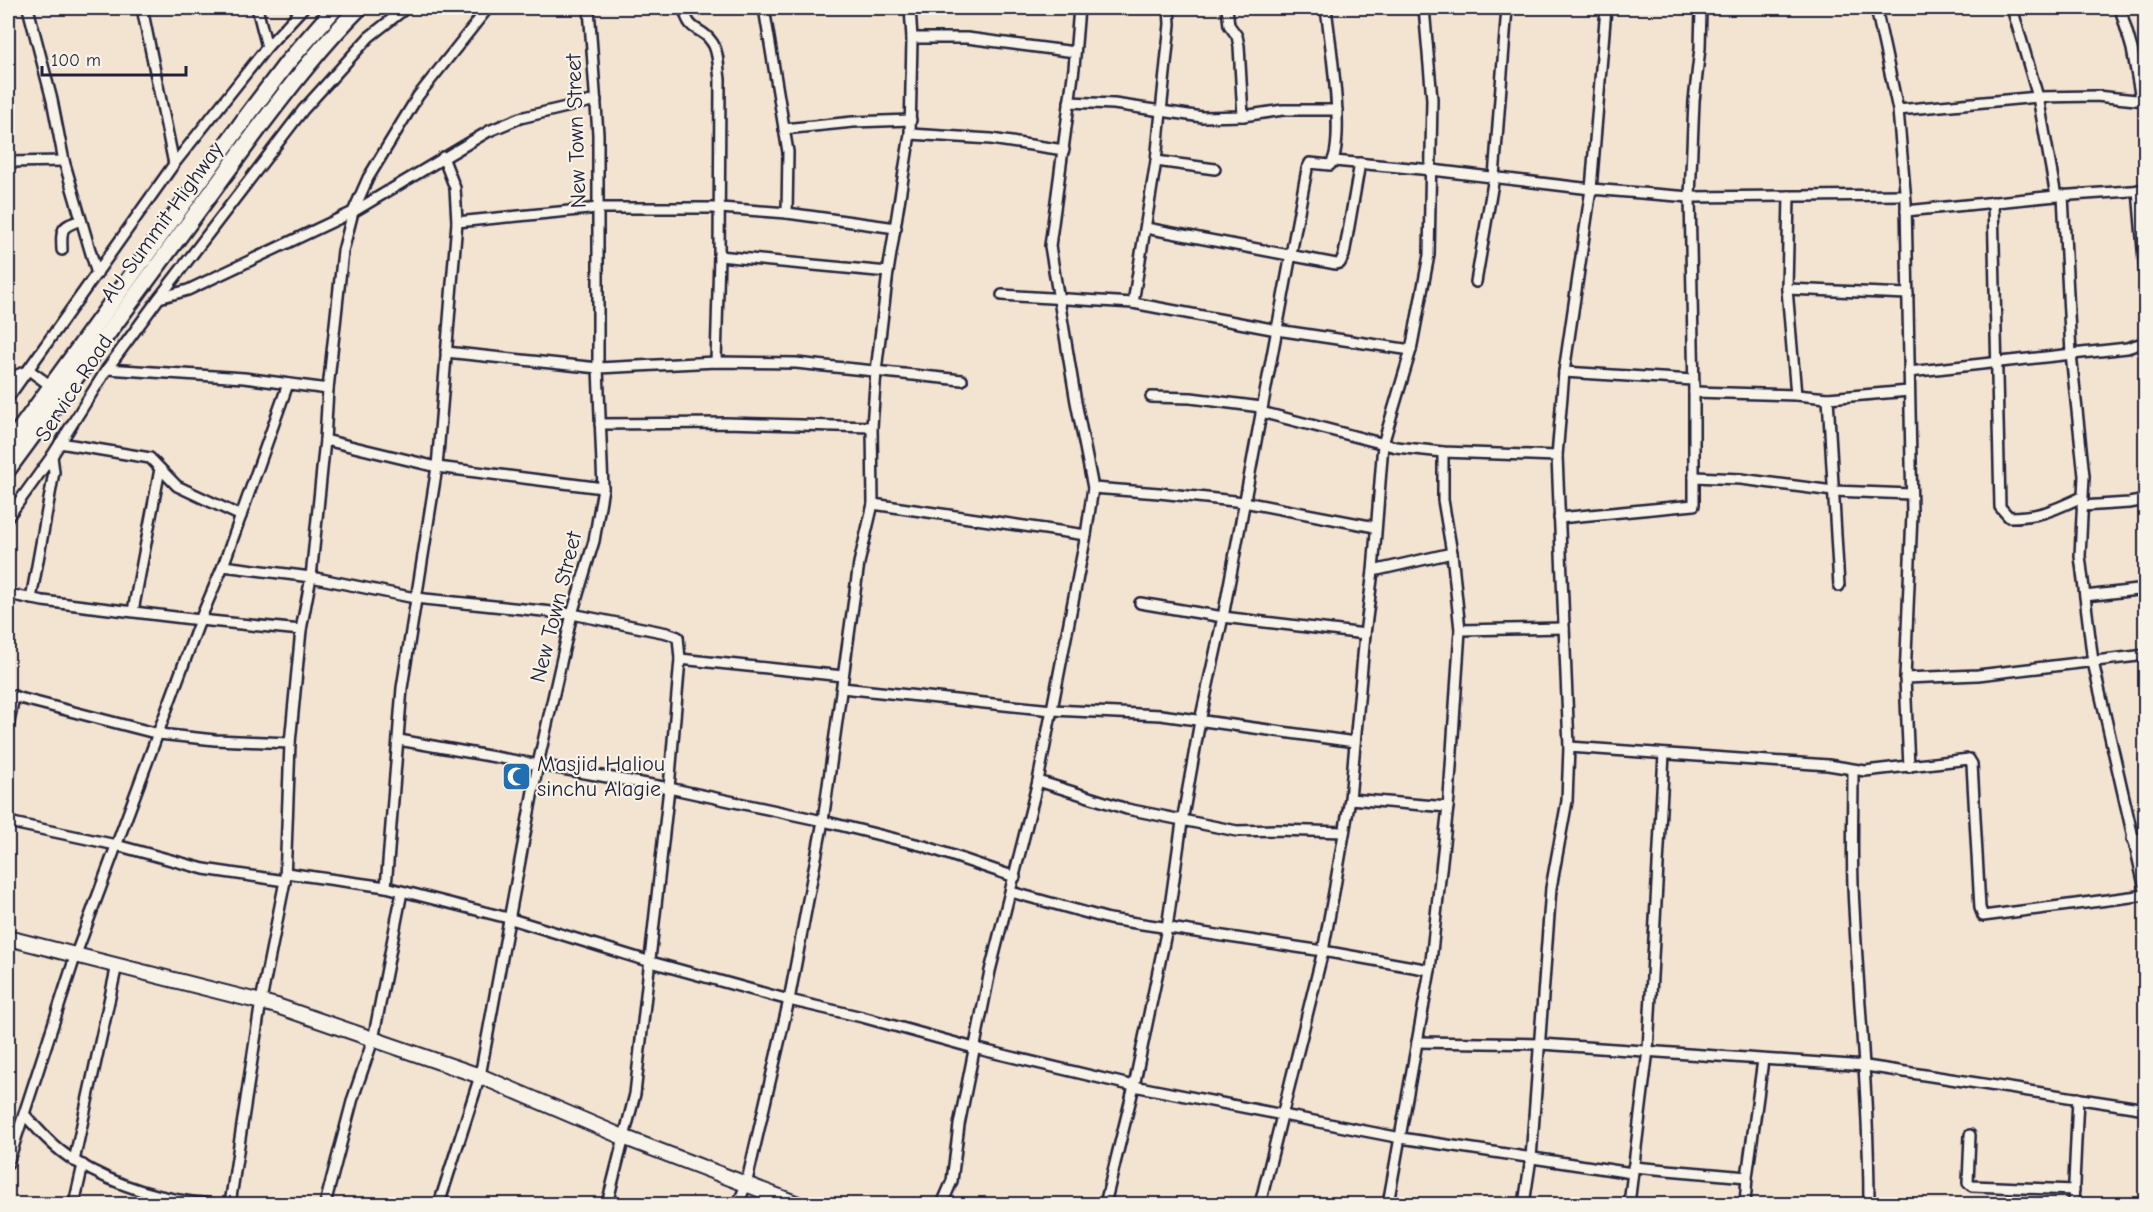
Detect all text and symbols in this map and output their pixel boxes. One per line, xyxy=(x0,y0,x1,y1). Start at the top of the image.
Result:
scale bar xyxy=(42,39,186,77)
text: 100 m xyxy=(51,50,101,71)
street label: New Town Street xyxy=(560,53,592,209)
street label: AU Summit Highway xyxy=(95,137,229,307)
street label: Service Road xyxy=(30,330,118,446)
street label: New Town Street xyxy=(525,528,587,685)
place label: Masjid Haliou sinchu Alagie xyxy=(537,751,665,802)
mosque icon: Masjid Haliou sinchu Alagie xyxy=(500,761,532,793)

